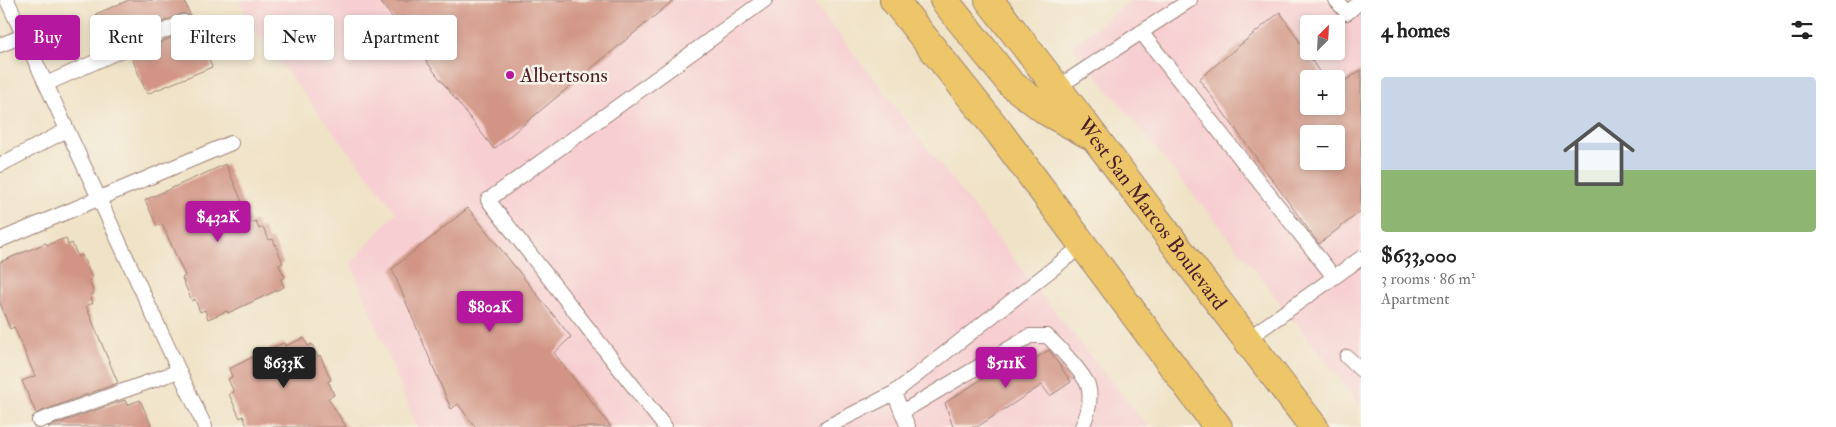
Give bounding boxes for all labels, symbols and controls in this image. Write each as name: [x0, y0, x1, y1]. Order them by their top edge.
chip: Buy: [15, 15, 80, 60]
chip: Rent: [90, 15, 161, 60]
chip: Filters: [171, 15, 254, 60]
chip: New: [264, 15, 334, 60]
chip: Apartment: [344, 15, 457, 60]
north arrow: [1300, 15, 1345, 60]
map controls: [1300, 15, 1345, 170]
icon: filters: [1788, 16, 1816, 44]
text: 4 homes: [1381, 17, 1450, 44]
place label: Albertsons: [519, 62, 608, 89]
marker: Albertsons: [504, 69, 516, 81]
button: +: [1300, 70, 1345, 115]
icon: home: [1554, 109, 1644, 199]
street label: West San Marcos Boulevard: [1071, 111, 1234, 316]
button: −: [1300, 125, 1345, 170]
pin: $432K: [183, 200, 253, 243]
text: $432K: [196, 207, 240, 227]
text: $633,000: [1381, 242, 1457, 269]
text: 3 rooms · 86 m²: [1381, 269, 1475, 289]
text: Apartment: [1381, 289, 1449, 309]
pin: $802K: [455, 290, 525, 333]
text: $802K: [468, 297, 512, 317]
pin: $633K: [249, 346, 319, 389]
pin: $511K: [971, 346, 1041, 389]
text: $633K: [264, 353, 304, 373]
text: $511K: [987, 353, 1025, 373]

